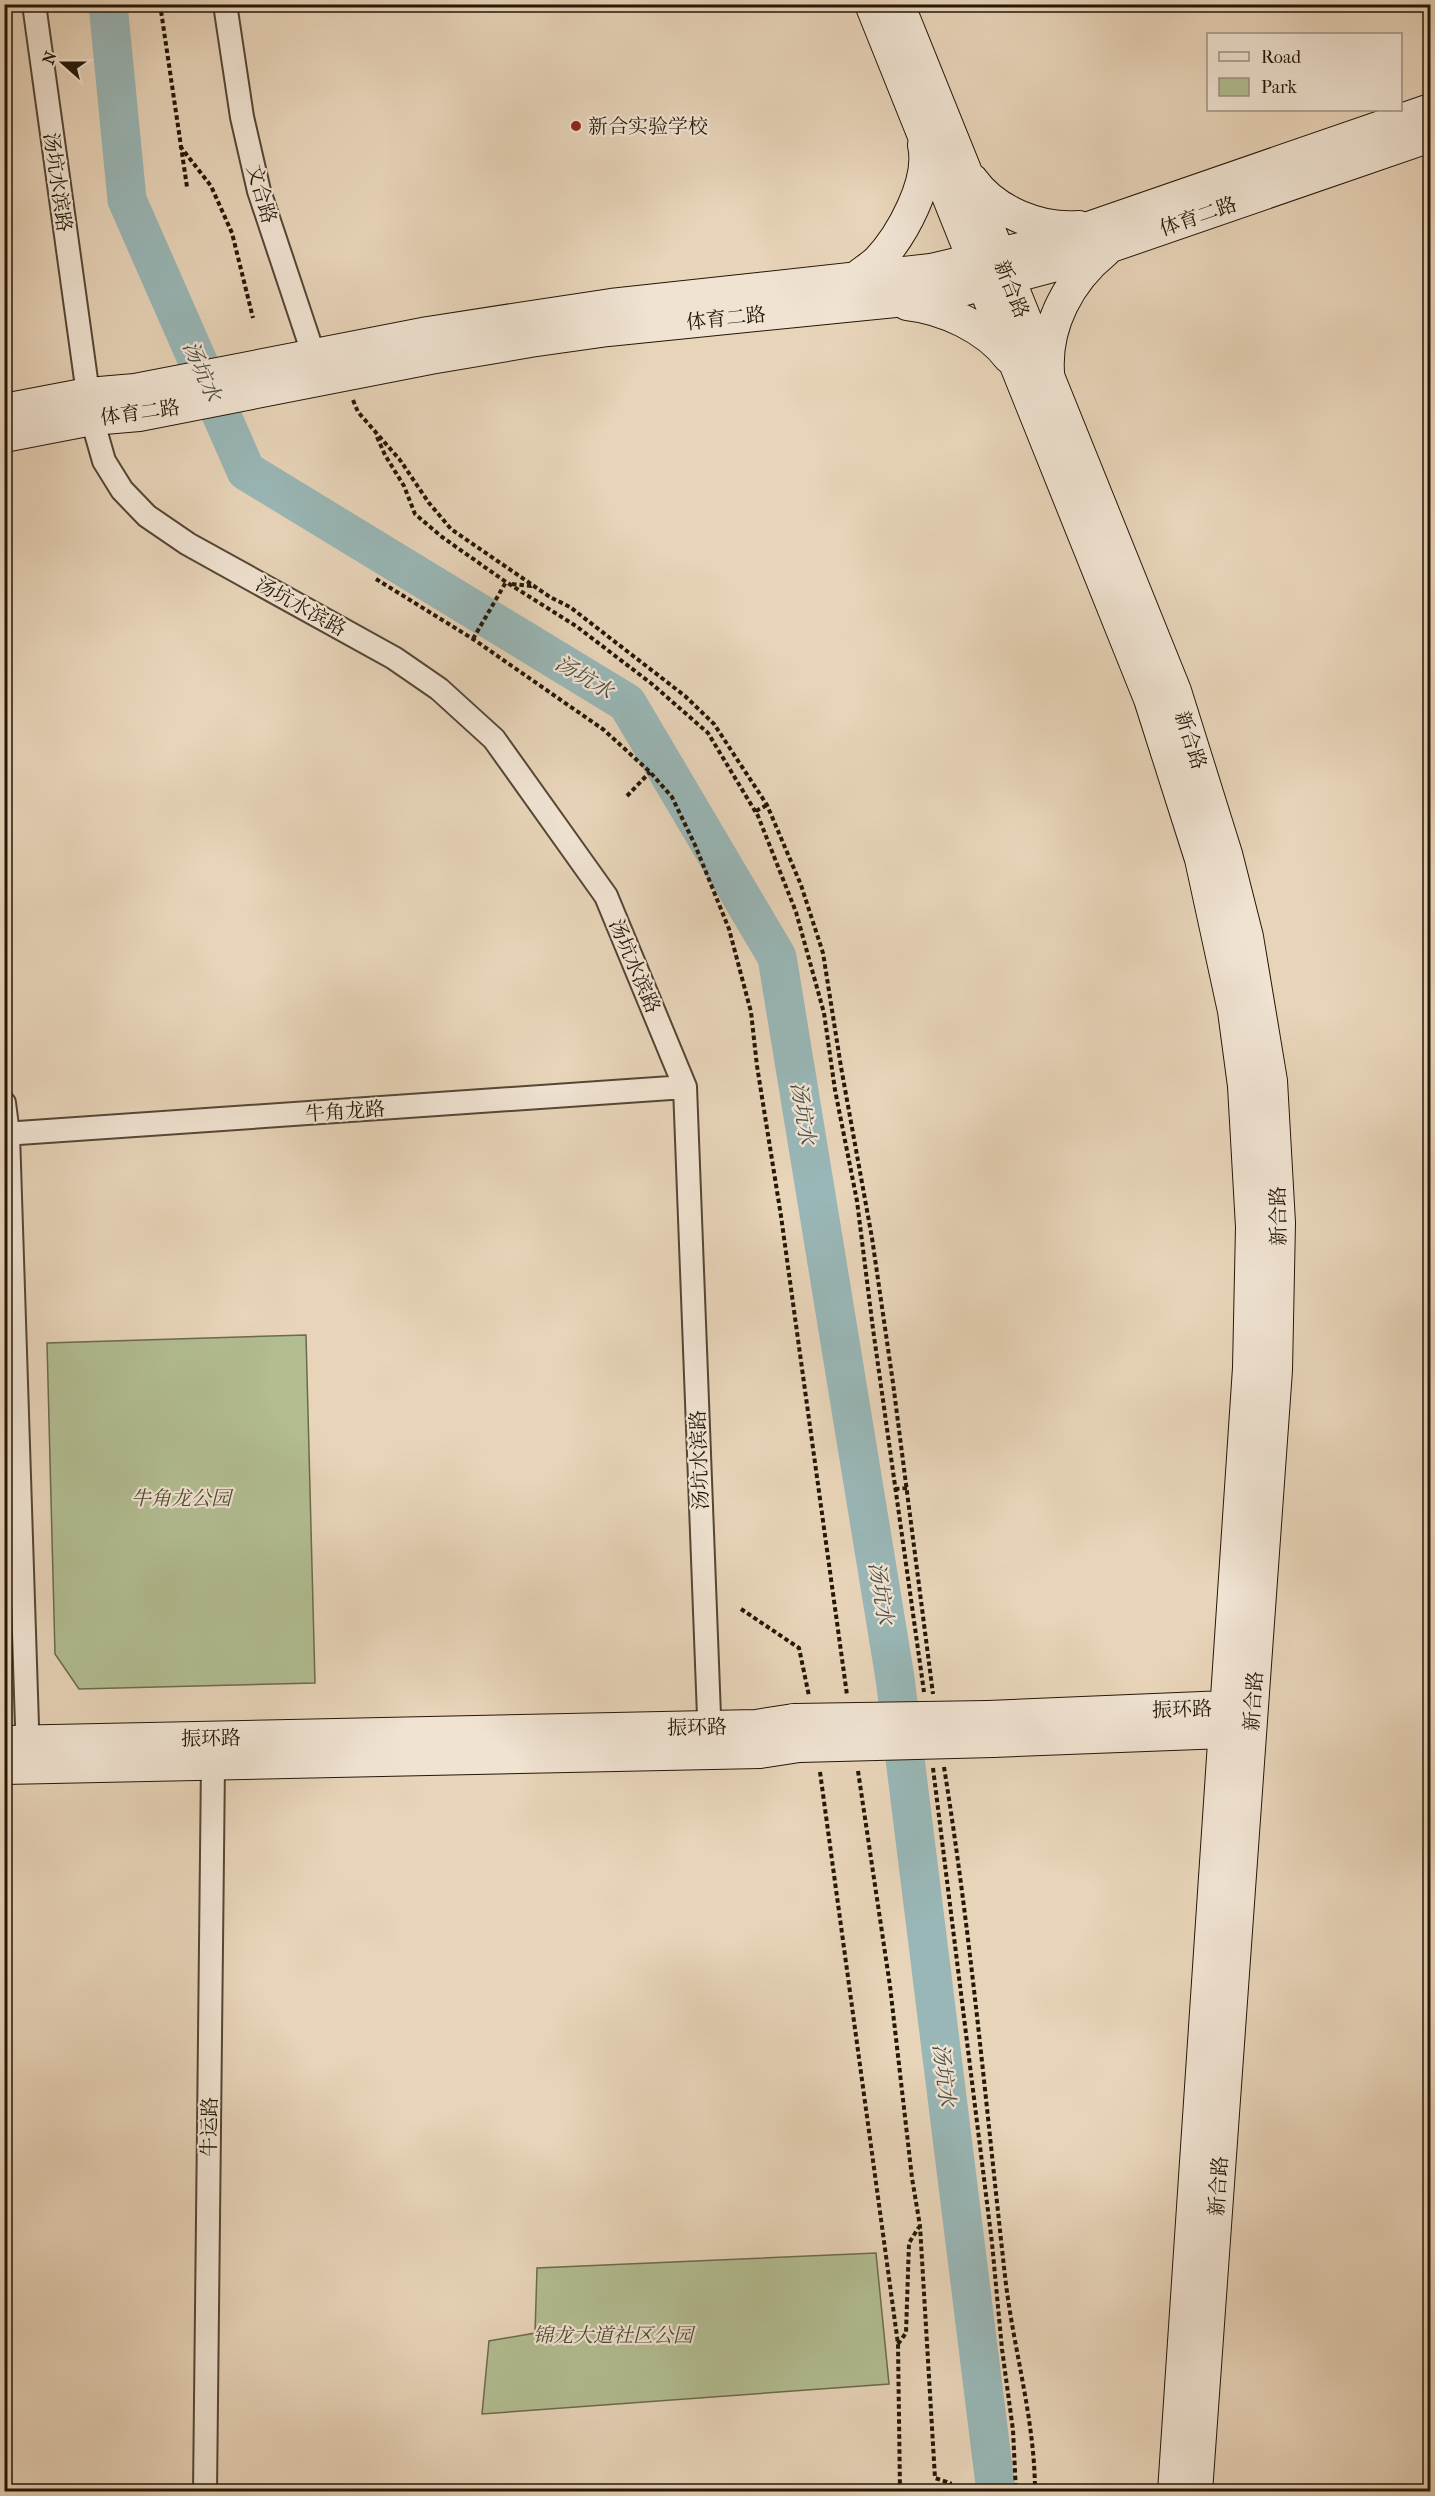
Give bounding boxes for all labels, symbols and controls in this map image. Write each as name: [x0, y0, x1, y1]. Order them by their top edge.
north arrow: [33, 33, 93, 93]
legend: [1207, 33, 1402, 111]
text: Road: [1261, 47, 1301, 68]
text: N: [38, 48, 61, 67]
text: Park: [1261, 77, 1298, 98]
place label: 新合实验学校: [588, 115, 708, 138]
marker: 新合实验学校: [569, 119, 583, 133]
street label: 汤坑水滨路: [39, 131, 76, 233]
street label: 文合路: [242, 162, 281, 226]
street label: 体育二路: [1157, 193, 1240, 240]
street label: 新合路: [990, 257, 1033, 321]
street label: 体育二路: [685, 303, 767, 334]
water label: 汤坑水: [178, 337, 227, 406]
street label: 体育二路: [99, 396, 181, 429]
street label: 汤坑水滨路: [251, 572, 350, 641]
water label: 汤坑水: [551, 650, 619, 705]
street label: 新合路: [1170, 708, 1211, 772]
street label: 汤坑水滨路: [604, 916, 665, 1017]
water label: 汤坑水: [786, 1080, 820, 1148]
street label: 牛角龙路: [304, 1097, 386, 1126]
street label: 新合路: [1266, 1186, 1291, 1246]
street label: 汤坑水滨路: [686, 1410, 713, 1510]
park label: 牛角龙公园: [131, 1487, 234, 1510]
water label: 汤坑水: [864, 1560, 898, 1628]
street label: 新合路: [1240, 1670, 1267, 1732]
street label: 振环路: [1152, 1697, 1212, 1722]
street label: 振环路: [667, 1715, 727, 1740]
street label: 振环路: [181, 1726, 241, 1751]
water label: 汤坑水: [928, 2042, 960, 2110]
street label: 牛运路: [197, 2097, 222, 2157]
street label: 新合路: [1205, 2155, 1232, 2217]
park label: 锦龙大道社区公园: [533, 2324, 696, 2347]

